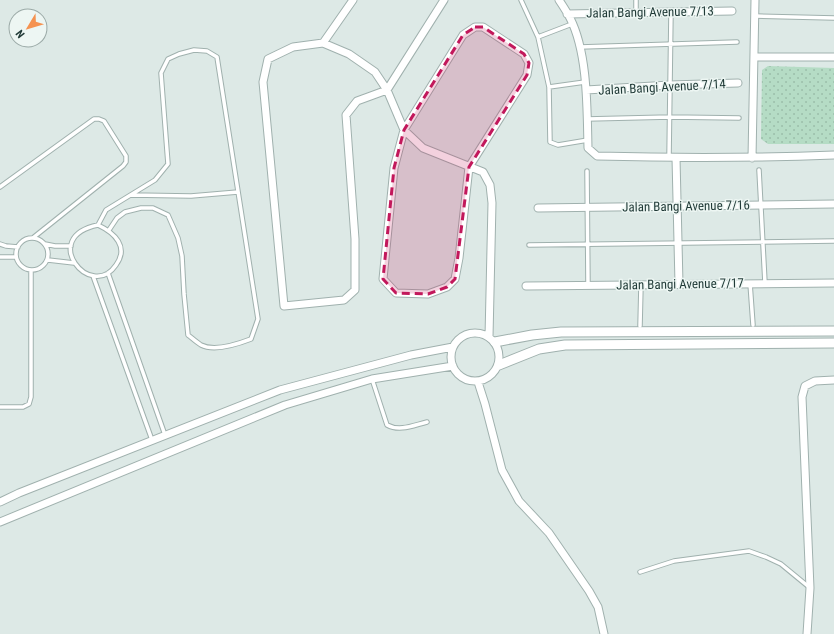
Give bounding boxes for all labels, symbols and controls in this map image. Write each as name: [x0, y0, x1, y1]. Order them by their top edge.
street label: Jalan Bangi Avenue 7/13: [586, 3, 714, 21]
north arrow: [8, 8, 48, 48]
text: N: [13, 27, 28, 41]
street label: Jalan Bangi Avenue 7/14: [598, 76, 727, 98]
street label: Jalan Bangi Avenue 7/16: [622, 197, 750, 215]
street label: Jalan Bangi Avenue 7/17: [616, 275, 744, 293]

